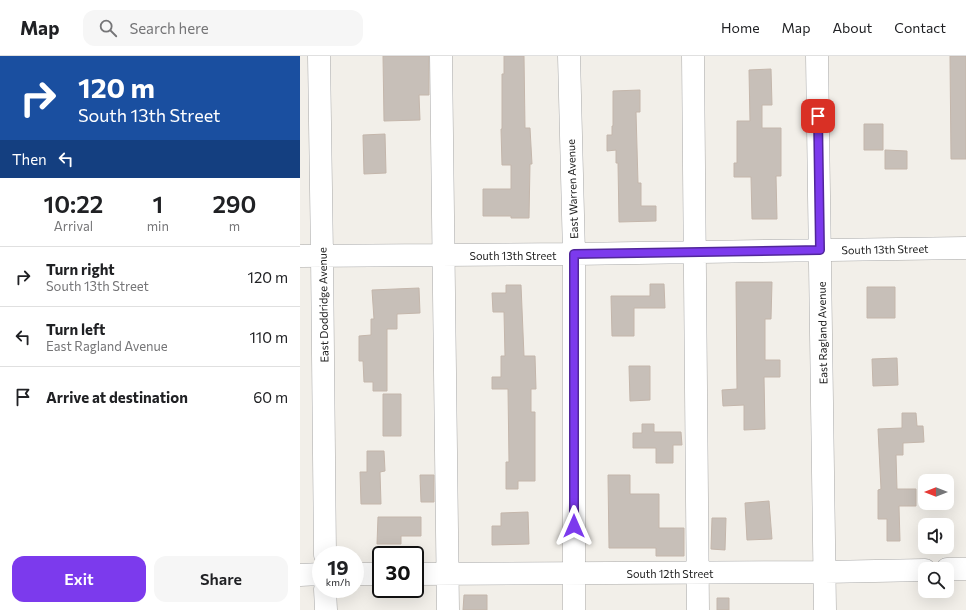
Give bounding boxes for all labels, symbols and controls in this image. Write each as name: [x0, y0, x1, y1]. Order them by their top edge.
search box: [83, 10, 363, 46]
text: Map: [20, 16, 59, 39]
icon: search: [97, 17, 119, 39]
text: Search here: [129, 19, 209, 37]
text: Home: [721, 19, 760, 36]
text: Map: [782, 19, 810, 36]
text: About: [832, 19, 872, 36]
text: Contact: [894, 19, 946, 36]
text: 120 m: [78, 70, 155, 104]
icon: right: [12, 72, 64, 124]
pin: [801, 99, 835, 133]
text: South 13th Street: [78, 104, 221, 126]
icon: arrive: [807, 105, 829, 127]
street label: East Warren Avenue: [564, 139, 580, 239]
icon: left: [55, 148, 77, 170]
text: Then: [12, 150, 47, 168]
text: 10:22: [44, 189, 103, 218]
text: 1: [153, 189, 163, 218]
text: 290: [212, 189, 256, 218]
text: Arrival: [54, 218, 93, 234]
text: min: [147, 218, 169, 234]
text: m: [229, 218, 240, 234]
street label: South 13th Street: [841, 242, 929, 256]
street label: East Doddridge Avenue: [315, 247, 331, 363]
street label: South 13th Street: [469, 249, 557, 262]
text: Turn right: [46, 260, 115, 278]
icon: right: [12, 266, 34, 288]
text: 120 m: [248, 268, 288, 286]
text: South 13th Street: [46, 278, 149, 294]
street label: East Ragland Avenue: [815, 281, 829, 385]
text: Turn left: [46, 320, 105, 338]
icon: left: [12, 326, 34, 348]
text: 110 m: [249, 328, 288, 346]
text: East Ragland Avenue: [46, 338, 168, 354]
icon: arrive: [12, 386, 34, 408]
text: Arrive at destination: [46, 388, 188, 406]
text: 60 m: [253, 388, 288, 406]
north arrow: [918, 474, 954, 510]
map controls: [918, 474, 954, 598]
position arrow: [553, 505, 595, 547]
button: sound: [918, 518, 954, 554]
speed limit sign: 30: [372, 546, 424, 598]
text: 19: [327, 555, 349, 579]
button: Exit: [12, 556, 146, 602]
button: Share: [154, 556, 288, 602]
button: search: [918, 562, 954, 598]
street label: South 12th Street: [627, 567, 714, 580]
text: km/h: [326, 576, 350, 588]

